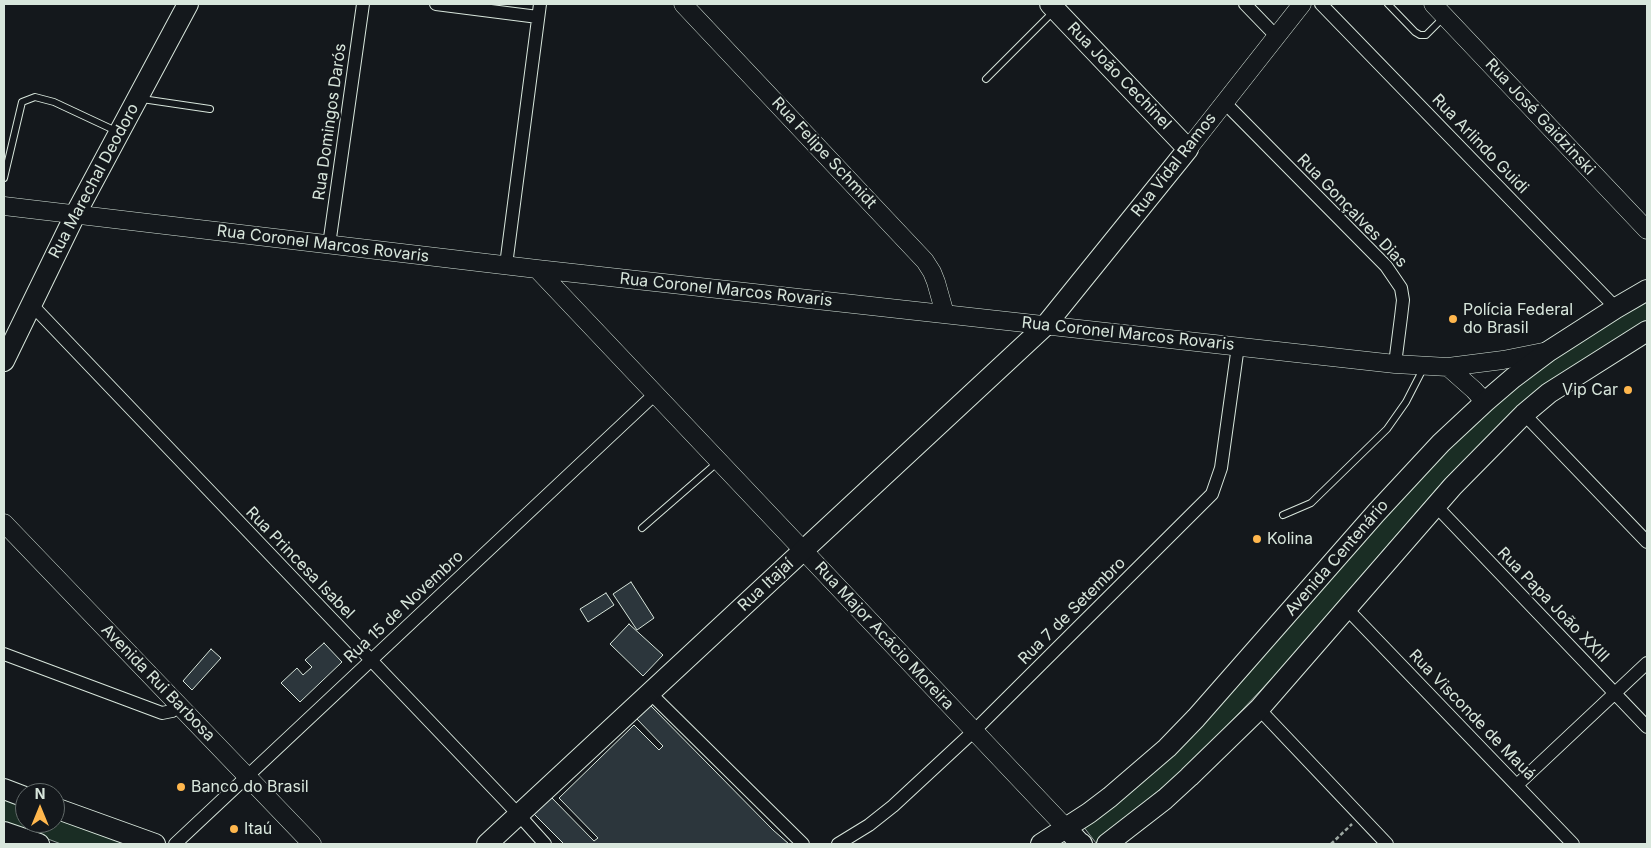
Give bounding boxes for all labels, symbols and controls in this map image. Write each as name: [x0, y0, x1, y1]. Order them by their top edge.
street label: Rua João Cechinel: [1063, 18, 1175, 134]
street label: Rua Domingos Darós: [309, 42, 351, 202]
street label: Rua José Gaidzinski: [1481, 55, 1599, 179]
street label: Rua Arlindo Guidi: [1428, 90, 1532, 198]
street label: Rua Felipe Schmidt: [768, 94, 880, 212]
street label: Rua Marechal Deodoro: [45, 100, 143, 262]
street label: Rua Vidal Ramos: [1127, 109, 1221, 221]
street label: Rua Gonçalves Dias: [1293, 150, 1411, 272]
street label: Rua Coronel Marcos Rovaris: [216, 221, 430, 267]
street label: Rua Coronel Marcos Rovaris: [619, 269, 833, 311]
place label: Polícia Federal do Brasil: [1463, 300, 1573, 338]
street label: Rua Coronel Marcos Rovaris: [1021, 313, 1235, 355]
marker: Polícia Federal do Brasil: [1447, 313, 1459, 325]
place label: Vip Car: [1562, 380, 1618, 400]
marker: Vip Car: [1622, 384, 1634, 396]
street label: Avenida Centenário: [1281, 496, 1393, 620]
street label: Rua Princesa Isabel: [242, 503, 358, 623]
place label: Kolina: [1267, 529, 1313, 549]
marker: Kolina: [1251, 533, 1263, 545]
street label: Rua Papa João XXIII: [1493, 543, 1613, 667]
street label: Rua 15 de Novembro: [340, 547, 468, 667]
street label: Rua 7 de Setembro: [1014, 553, 1130, 669]
street label: Rua Itajaí: [734, 555, 798, 615]
street label: Rua Major Acácio Moreira: [810, 558, 958, 714]
street label: Avenida Rui Barbosa: [97, 620, 219, 746]
street label: Rua Visconde de Mauá: [1405, 646, 1539, 784]
place label: Banco do Brasil: [191, 777, 309, 797]
marker: Banco do Brasil: [175, 781, 187, 793]
north arrow: [15, 783, 65, 833]
text: N: [35, 785, 45, 802]
place label: Itaú: [244, 819, 272, 839]
marker: Itaú: [228, 823, 240, 835]

